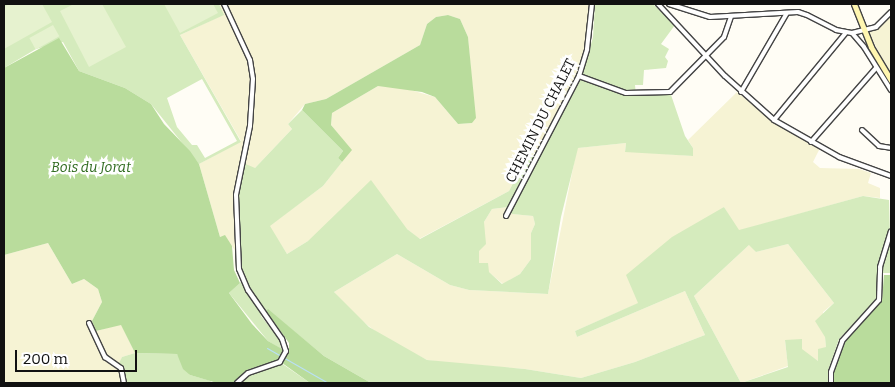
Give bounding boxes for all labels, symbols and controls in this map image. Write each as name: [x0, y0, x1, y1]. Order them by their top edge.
street label: CHEMIN DU CHALET: [502, 56, 580, 186]
park label: Bois du Jorat: [51, 160, 131, 176]
scale bar: [18, 340, 140, 372]
text: 200 m: [23, 350, 68, 368]

